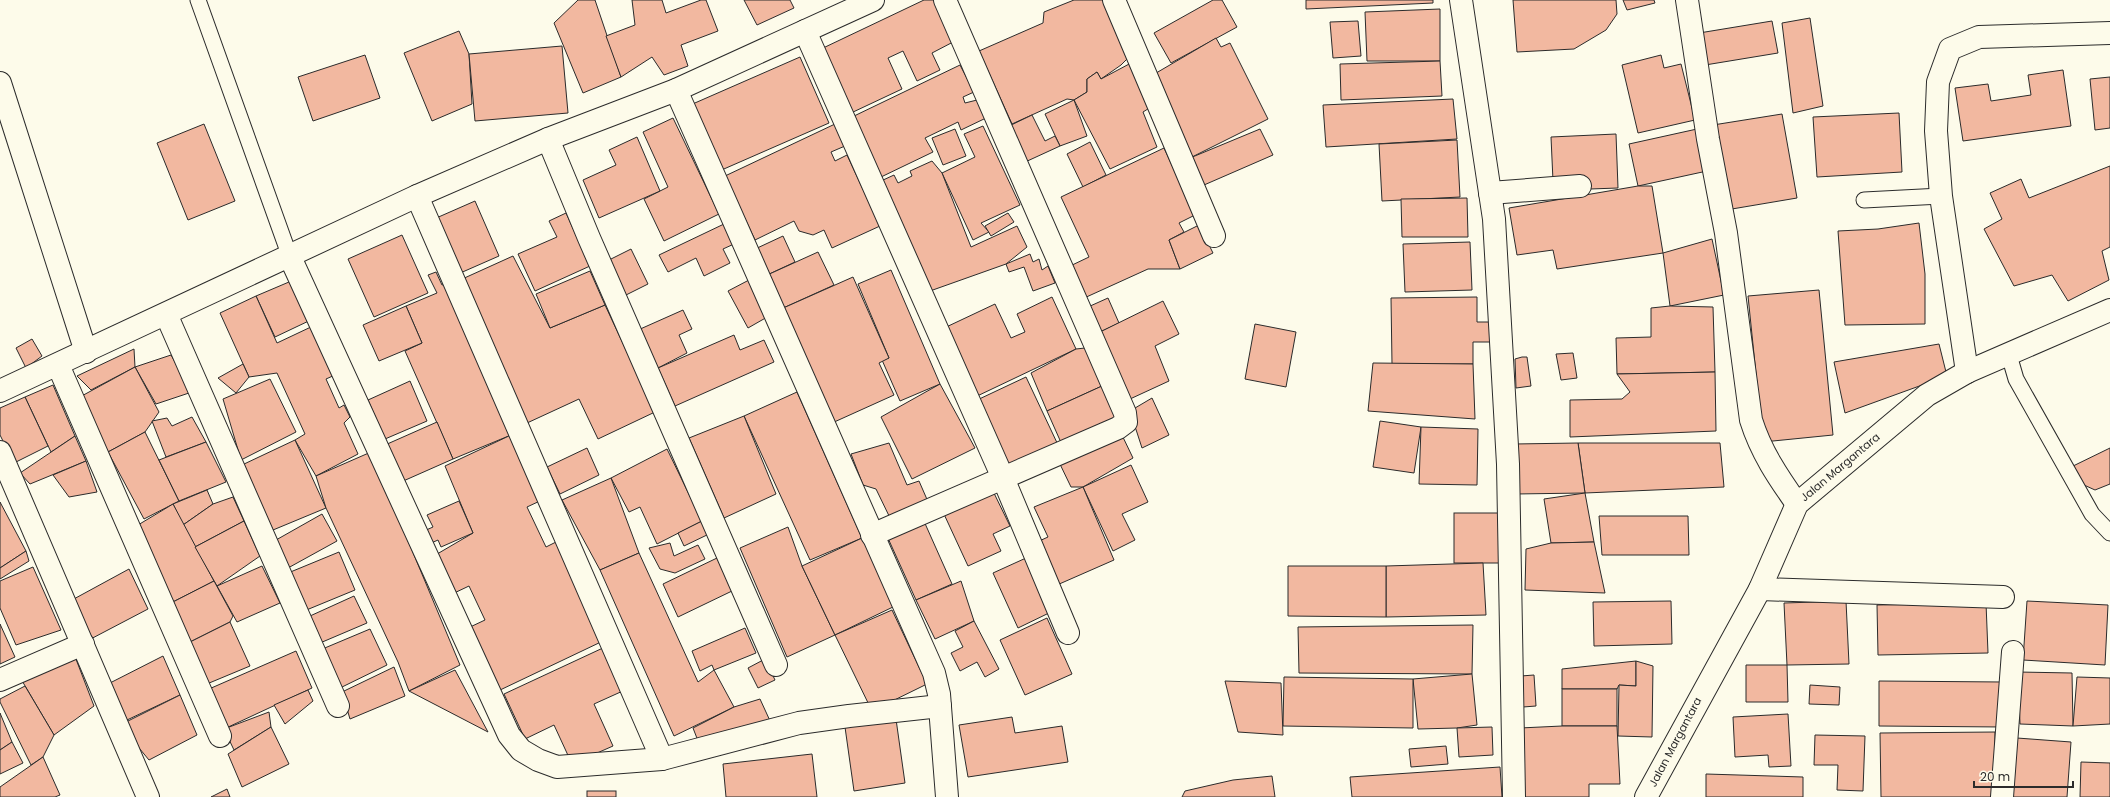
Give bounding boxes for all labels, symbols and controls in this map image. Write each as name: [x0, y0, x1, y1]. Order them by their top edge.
street label: Jalan Margantara: [1797, 429, 1883, 505]
street label: Jalan Margantara: [1645, 694, 1705, 790]
scale bar: [1974, 763, 2073, 789]
text: 20 m: [1980, 768, 2010, 785]

